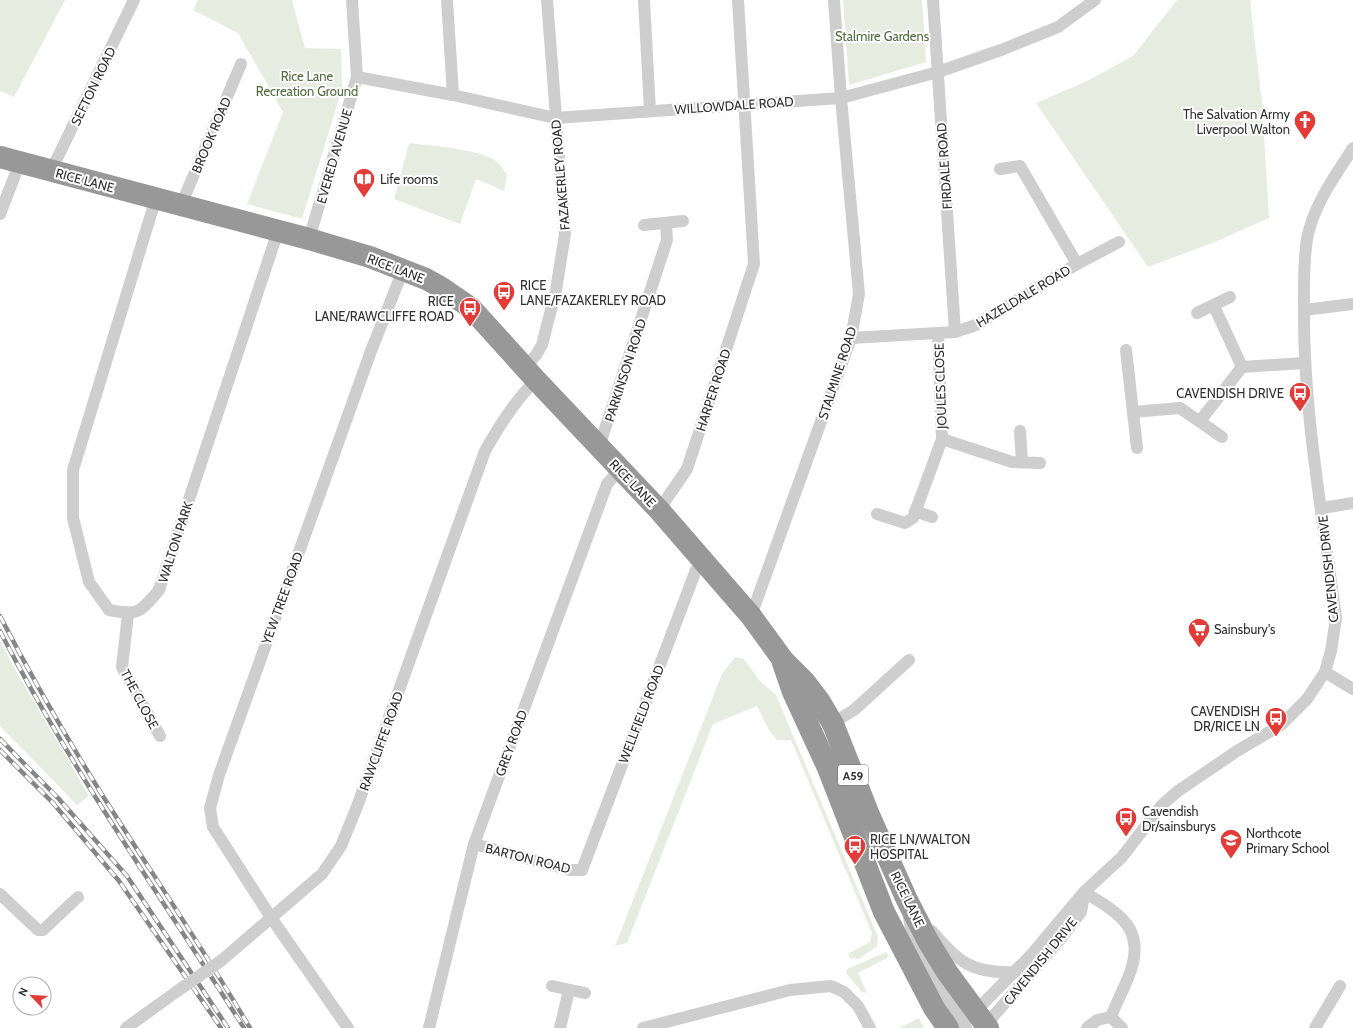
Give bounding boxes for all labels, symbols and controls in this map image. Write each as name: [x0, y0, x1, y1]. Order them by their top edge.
park label: Stalmire Gardens: [835, 28, 930, 44]
street label: SEFTON ROAD: [67, 44, 119, 128]
park label: Rice Lane Recreation Ground: [256, 68, 358, 99]
street label: WILLOWDALE ROAD: [674, 93, 794, 117]
street label: BROOK ROAD: [188, 95, 234, 175]
place label: The Salvation Army Liverpool Walton: [1183, 106, 1290, 137]
street label: EVERED AVENUE: [313, 107, 355, 205]
church icon: The Salvation Army Liverpool Walton: [1292, 108, 1318, 141]
street label: FAZAKERLEY ROAD: [547, 119, 573, 231]
street label: FIRDALE ROAD: [933, 122, 955, 210]
street label: RICE LANE: [54, 164, 116, 196]
library icon: Life rooms: [351, 166, 377, 199]
place label: Life rooms: [380, 171, 439, 187]
street label: RICE LANE: [365, 250, 427, 286]
street label: HAZELDALE ROAD: [973, 262, 1073, 330]
place label: RICE LANE/FAZAKERLEY ROAD: [520, 277, 666, 308]
bus stop icon: RICE LANE/FAZAKERLEY ROAD: [491, 279, 517, 312]
place label: RICE LANE/RAWCLIFFE ROAD: [315, 293, 454, 324]
bus stop icon: RICE LANE/RAWCLIFFE ROAD: [457, 295, 483, 328]
street label: PARKINSON ROAD: [601, 316, 649, 424]
street label: STALMINE ROAD: [814, 325, 860, 421]
street label: JOULES CLOSE: [931, 343, 950, 430]
street label: HARPER ROAD: [692, 347, 734, 433]
bus stop icon: CAVENDISH DRIVE: [1287, 380, 1313, 413]
place label: CAVENDISH DRIVE: [1176, 385, 1284, 401]
street label: RICE LANE: [606, 456, 660, 510]
street label: WALTON PARK: [154, 499, 196, 585]
street label: CAVENDISH DRIVE: [1314, 515, 1342, 623]
street label: YEW TREE ROAD: [258, 550, 306, 647]
supermarket icon: Sainsbury's: [1186, 616, 1212, 649]
place label: Sainsbury's: [1214, 621, 1276, 637]
street label: WELLFIELD ROAD: [615, 663, 667, 765]
street label: THE CLOSE: [118, 666, 162, 732]
street label: RAWCLIFFE ROAD: [356, 689, 406, 793]
place label: CAVENDISH DR/RICE LN: [1191, 703, 1260, 734]
bus stop icon: CAVENDISH DR/RICE LN: [1263, 705, 1289, 738]
street label: GREY ROAD: [492, 708, 530, 778]
road number: A59: [838, 765, 868, 785]
place label: Cavendish Dr/sainsburys: [1142, 803, 1216, 834]
bus stop icon: Cavendish Dr/sainsburys: [1113, 805, 1139, 838]
place label: Northcote Primary School: [1246, 825, 1329, 856]
school or university icon: Northcote Primary School: [1218, 827, 1244, 860]
place label: RICE LN/WALTON HOSPITAL: [870, 831, 970, 862]
bus stop icon: RICE LN/WALTON HOSPITAL: [842, 833, 868, 866]
street label: BARTON ROAD: [484, 840, 572, 876]
street label: RICE LANE: [888, 868, 928, 930]
street label: CAVENDISH DRIVE: [1000, 914, 1080, 1008]
north arrow: [12, 976, 52, 1016]
text: N: [15, 985, 31, 998]

